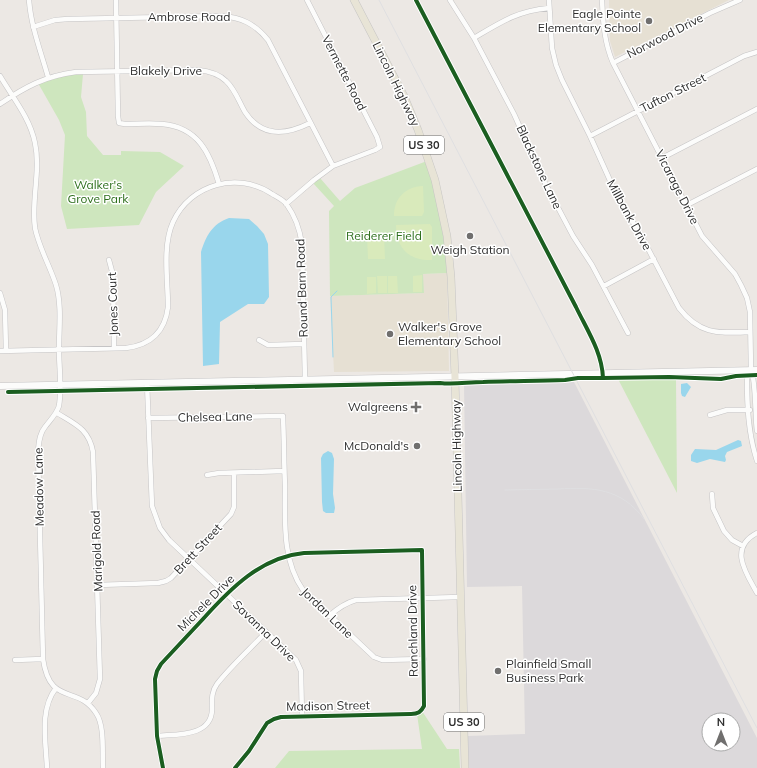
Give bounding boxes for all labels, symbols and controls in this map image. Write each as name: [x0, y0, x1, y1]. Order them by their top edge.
place label: Eagle Pointe Elementary School: [538, 6, 641, 35]
street label: Ambrose Road: [148, 9, 230, 24]
street label: Norwood Drive: [624, 10, 706, 61]
marker: Eagle Pointe Elementary School: [644, 16, 654, 26]
street label: Vermette Road: [319, 32, 370, 113]
street label: Lincoln Highway: [369, 39, 424, 129]
street label: Blakely Drive: [130, 63, 202, 78]
street label: Tufton Street: [638, 70, 708, 115]
street label: Blackstone Lane: [513, 122, 566, 211]
road number: US 30: [404, 136, 444, 154]
street label: Vicarage Drive: [652, 147, 703, 227]
park label: Walker's Grove Park: [67, 177, 129, 206]
street label: Millbank Drive: [604, 177, 655, 253]
park label: Reiderer Field: [346, 228, 422, 243]
marker: Weigh Station: [465, 231, 475, 241]
street label: Round Barn Road: [292, 238, 311, 338]
place label: Weigh Station: [430, 242, 510, 257]
street label: Jones Court: [104, 272, 121, 336]
place label: Walker's Grove Elementary School: [398, 319, 501, 348]
marker: Walker's Grove Elementary School: [385, 329, 395, 339]
place label: Walgreens: [348, 399, 408, 414]
street label: Lincoln Highway: [448, 399, 465, 492]
marker: Walgreens: [411, 402, 421, 412]
street label: Chelsea Lane: [177, 408, 252, 425]
place label: McDonald's: [344, 438, 409, 453]
marker: McDonald's: [412, 441, 422, 451]
street label: Meadow Lane: [30, 447, 47, 527]
street label: Marigold Road: [88, 510, 105, 592]
street label: Brett Street: [170, 520, 225, 577]
street label: Michele Drive: [174, 571, 237, 634]
street label: Jordan Lane: [298, 584, 357, 641]
street label: Ranchland Drive: [404, 585, 421, 677]
street label: Savanna Drive: [230, 597, 299, 664]
place label: Plainfield Small Business Park: [506, 656, 591, 685]
marker: Plainfield Small Business Park: [493, 666, 503, 676]
street label: Madison Street: [286, 697, 370, 714]
north arrow: [701, 712, 741, 752]
road number: US 30: [444, 713, 484, 731]
text: N: [717, 715, 725, 729]

